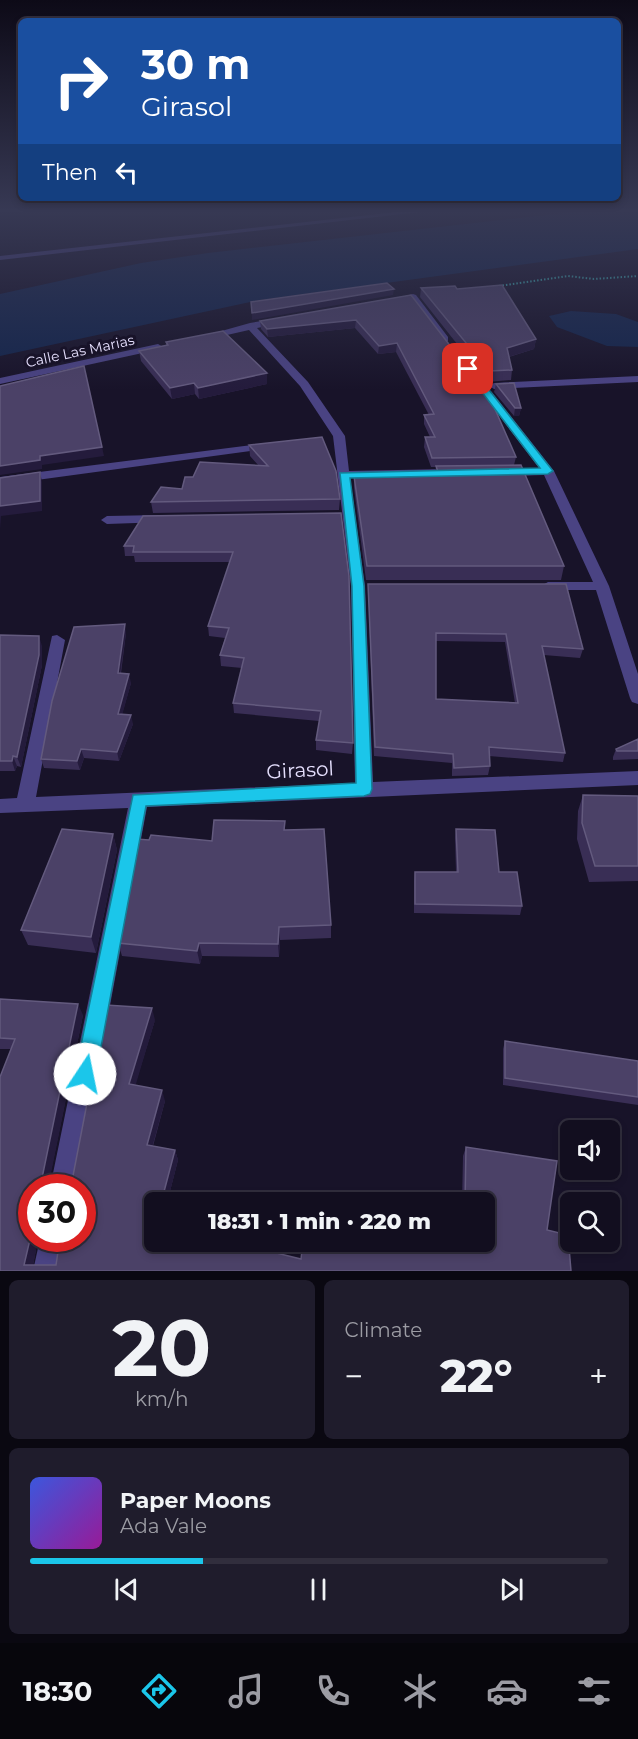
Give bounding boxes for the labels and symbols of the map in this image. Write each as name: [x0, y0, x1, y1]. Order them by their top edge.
street label: Calle Las Marias: [24, 331, 136, 371]
pin: [442, 343, 493, 394]
street label: Girasol: [266, 756, 334, 784]
position arrow: [53, 1042, 117, 1106]
speed limit sign: 30: [18, 1174, 96, 1252]

